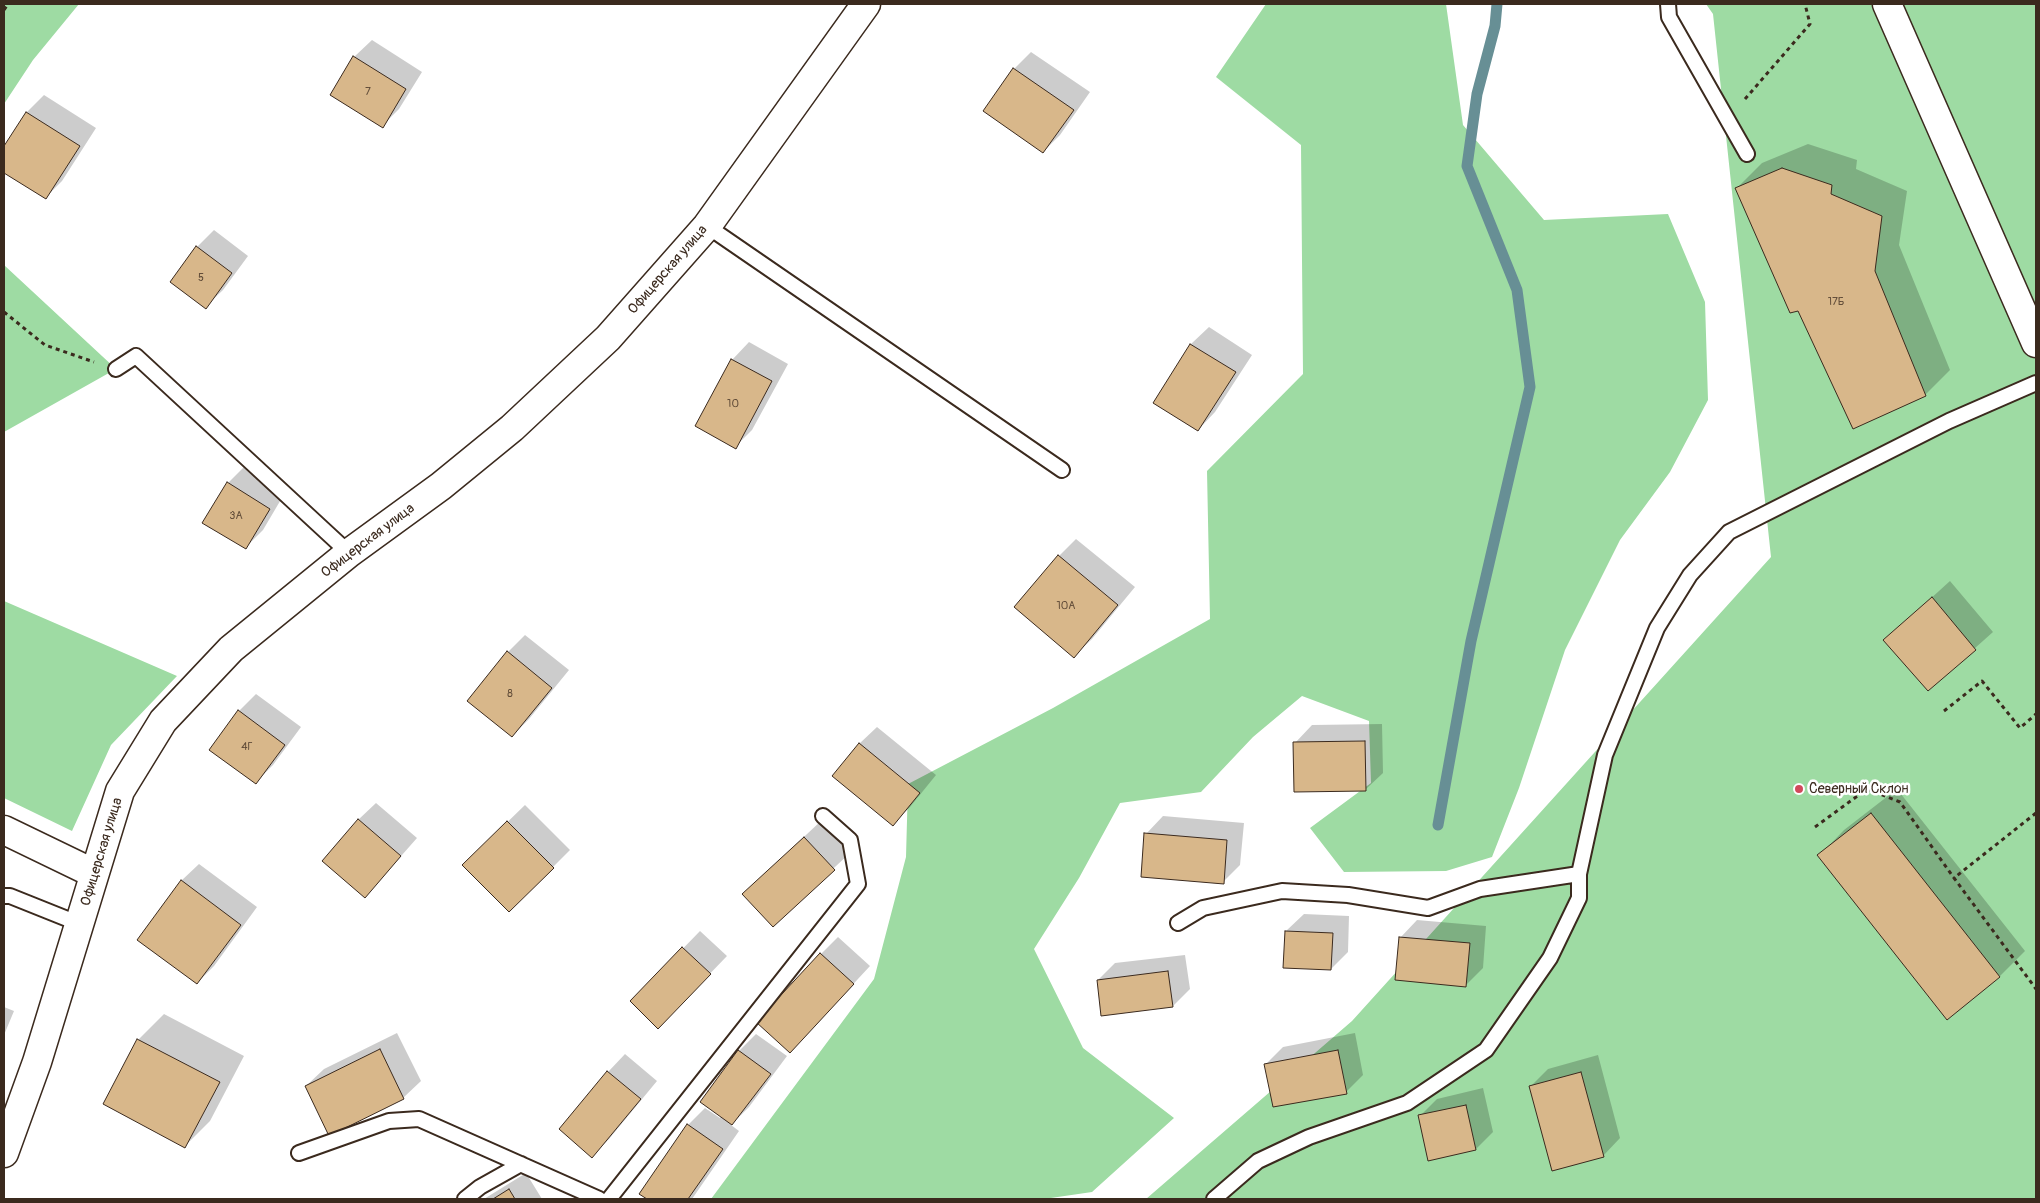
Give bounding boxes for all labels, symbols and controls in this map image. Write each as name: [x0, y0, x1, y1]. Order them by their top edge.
house number: 7: [365, 85, 371, 99]
street label: Офицерская улица: [625, 222, 711, 318]
house number: 5: [198, 271, 204, 285]
house number: 17Б: [1828, 295, 1844, 309]
house number: 10: [727, 397, 739, 411]
street label: Офицерская улица: [318, 500, 418, 582]
house number: 3А: [229, 509, 243, 523]
house number: 10А: [1057, 599, 1075, 613]
house number: 8: [507, 687, 513, 701]
house number: 4Г: [241, 740, 253, 754]
place label: Северный Склон: [1809, 781, 1908, 797]
marker: Северный Склон: [1793, 783, 1805, 795]
street label: Офицерская улица: [78, 796, 126, 908]

